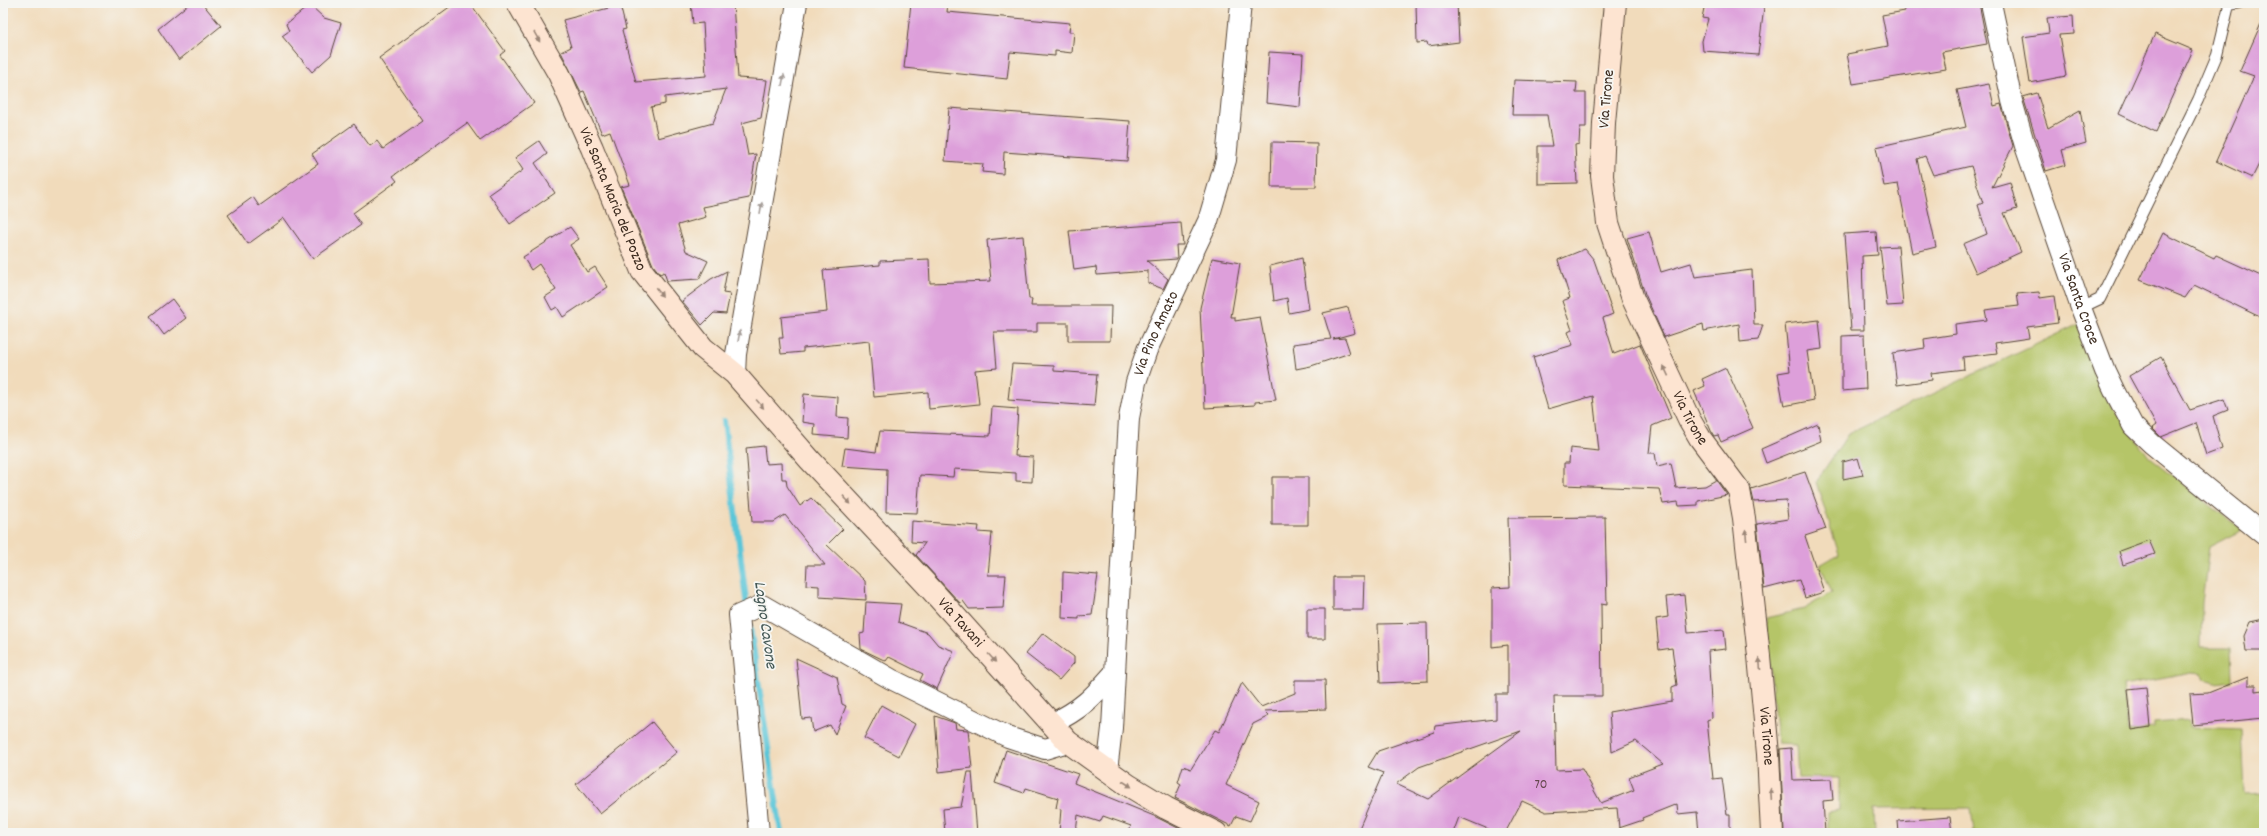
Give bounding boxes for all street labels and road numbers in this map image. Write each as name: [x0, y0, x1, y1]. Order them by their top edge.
street label: Via Tirone: [1593, 69, 1621, 129]
street label: Via Santa Maria del Pozzo: [573, 123, 652, 274]
street label: Via Santa Croce: [2051, 250, 2105, 348]
street label: Via Pino Amato: [1127, 287, 1185, 379]
street label: Via Tirone: [1666, 387, 1713, 451]
street label: Via Tavani: [932, 592, 989, 653]
street label: Via Tirone: [1752, 706, 1780, 766]

